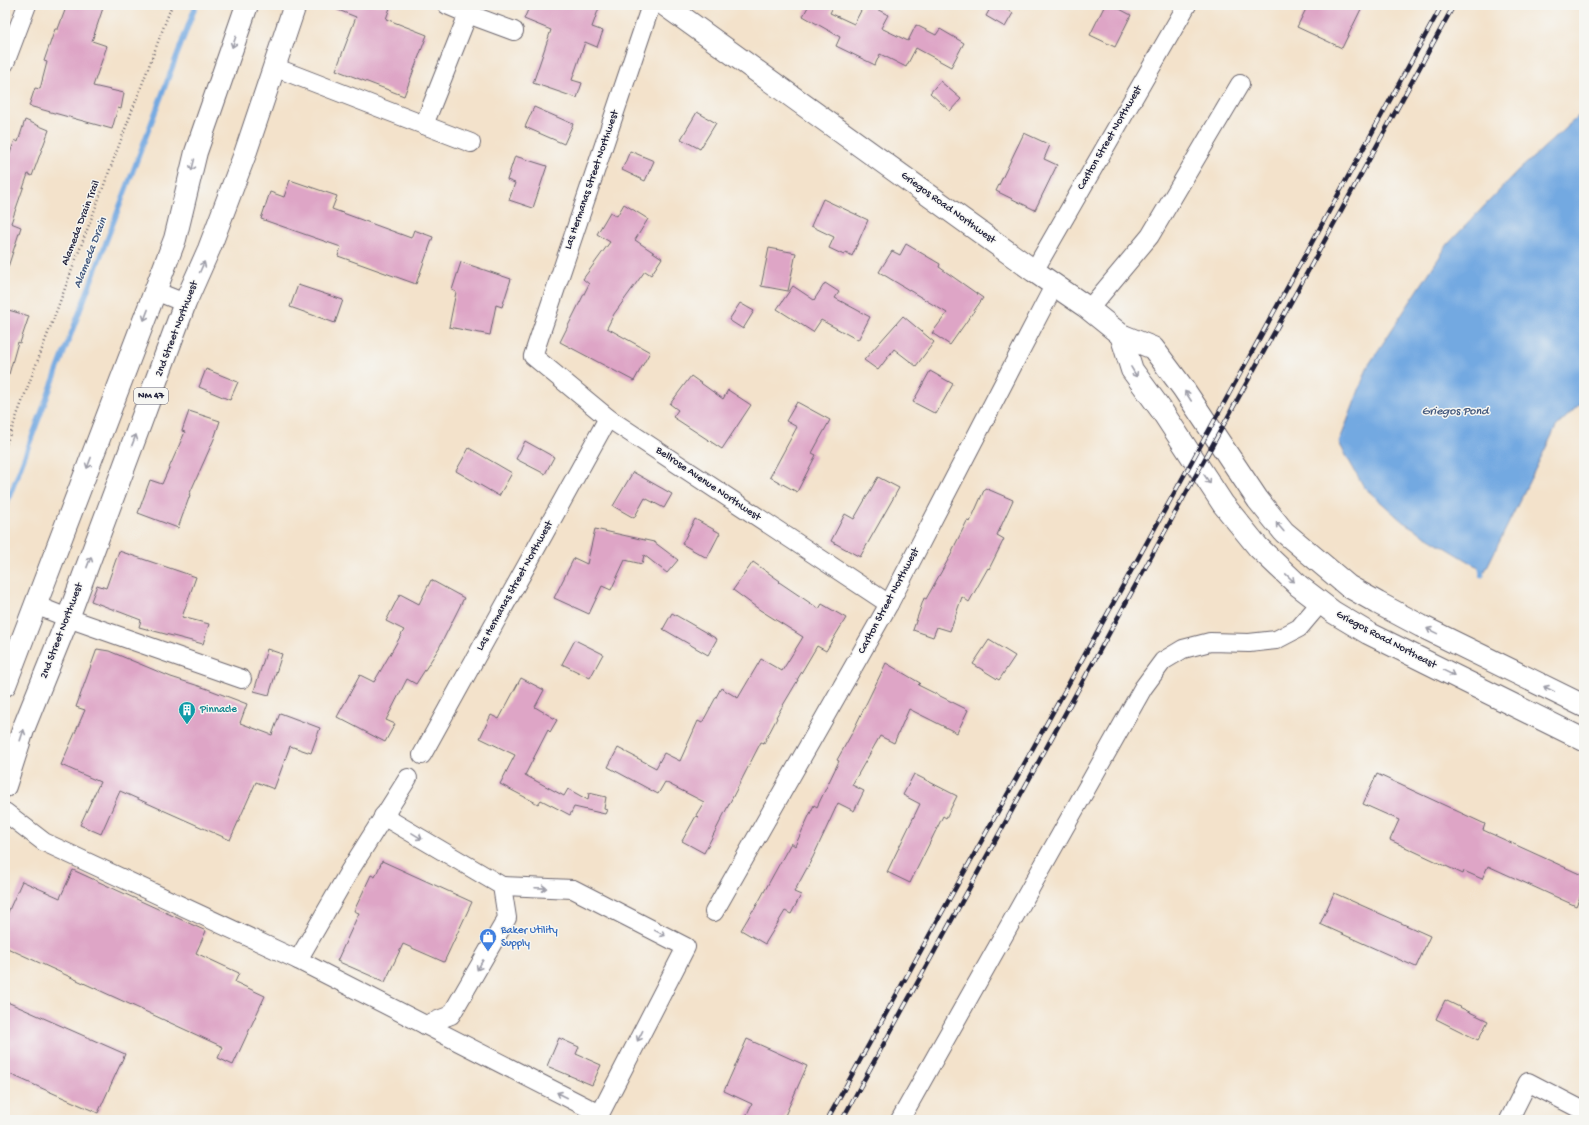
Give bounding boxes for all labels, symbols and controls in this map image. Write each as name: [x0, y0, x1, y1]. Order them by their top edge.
one-way arrow: [230, 35, 238, 47]
street label: Carlton Street Northwest: [1075, 82, 1146, 192]
street label: Las Hermanas Street Northwest: [562, 107, 622, 251]
one-way arrow: [189, 158, 196, 171]
street label: Griegos Road Northwest: [898, 170, 999, 247]
street label: Alameda Drain Trail: [59, 179, 103, 267]
water label: Alameda Drain: [71, 216, 111, 290]
one-way arrow: [198, 261, 206, 273]
street label: 2nd Street Northwest: [153, 278, 201, 379]
one-way arrow: [141, 309, 149, 321]
one-way arrow: [1131, 366, 1139, 378]
road number: NM 47: [134, 388, 168, 404]
one-way arrow: [1184, 390, 1192, 402]
water label: Griegos Pond: [1422, 405, 1490, 419]
one-way arrow: [131, 435, 139, 447]
street label: Bellrose Avenue Northwest: [653, 444, 764, 524]
one-way arrow: [85, 457, 93, 469]
one-way arrow: [1203, 474, 1211, 485]
street label: Las Hermanas Street Northwest: [474, 518, 556, 653]
one-way arrow: [1275, 521, 1284, 532]
street label: Carlton Street Northwest: [856, 545, 923, 656]
one-way arrow: [85, 556, 93, 568]
one-way arrow: [1285, 573, 1295, 582]
street label: 2nd Street Northwest: [38, 580, 86, 681]
street label: Griegos Road Northeast: [1334, 608, 1439, 672]
one-way arrow: [1427, 627, 1439, 634]
one-way arrow: [1443, 670, 1455, 678]
one-way arrow: [1543, 684, 1555, 692]
building icon: Pinnacle: [177, 700, 197, 725]
place label: Pinnacle: [199, 704, 237, 716]
one-way arrow: [19, 729, 26, 742]
one-way arrow: [411, 832, 423, 840]
one-way arrow: [534, 884, 547, 891]
place label: Baker Utility Supply: [500, 925, 558, 950]
shop icon: Baker Utility Supply: [478, 927, 498, 952]
one-way arrow: [654, 930, 666, 938]
one-way arrow: [475, 959, 483, 971]
one-way arrow: [635, 1030, 643, 1042]
one-way arrow: [556, 1091, 568, 1098]

